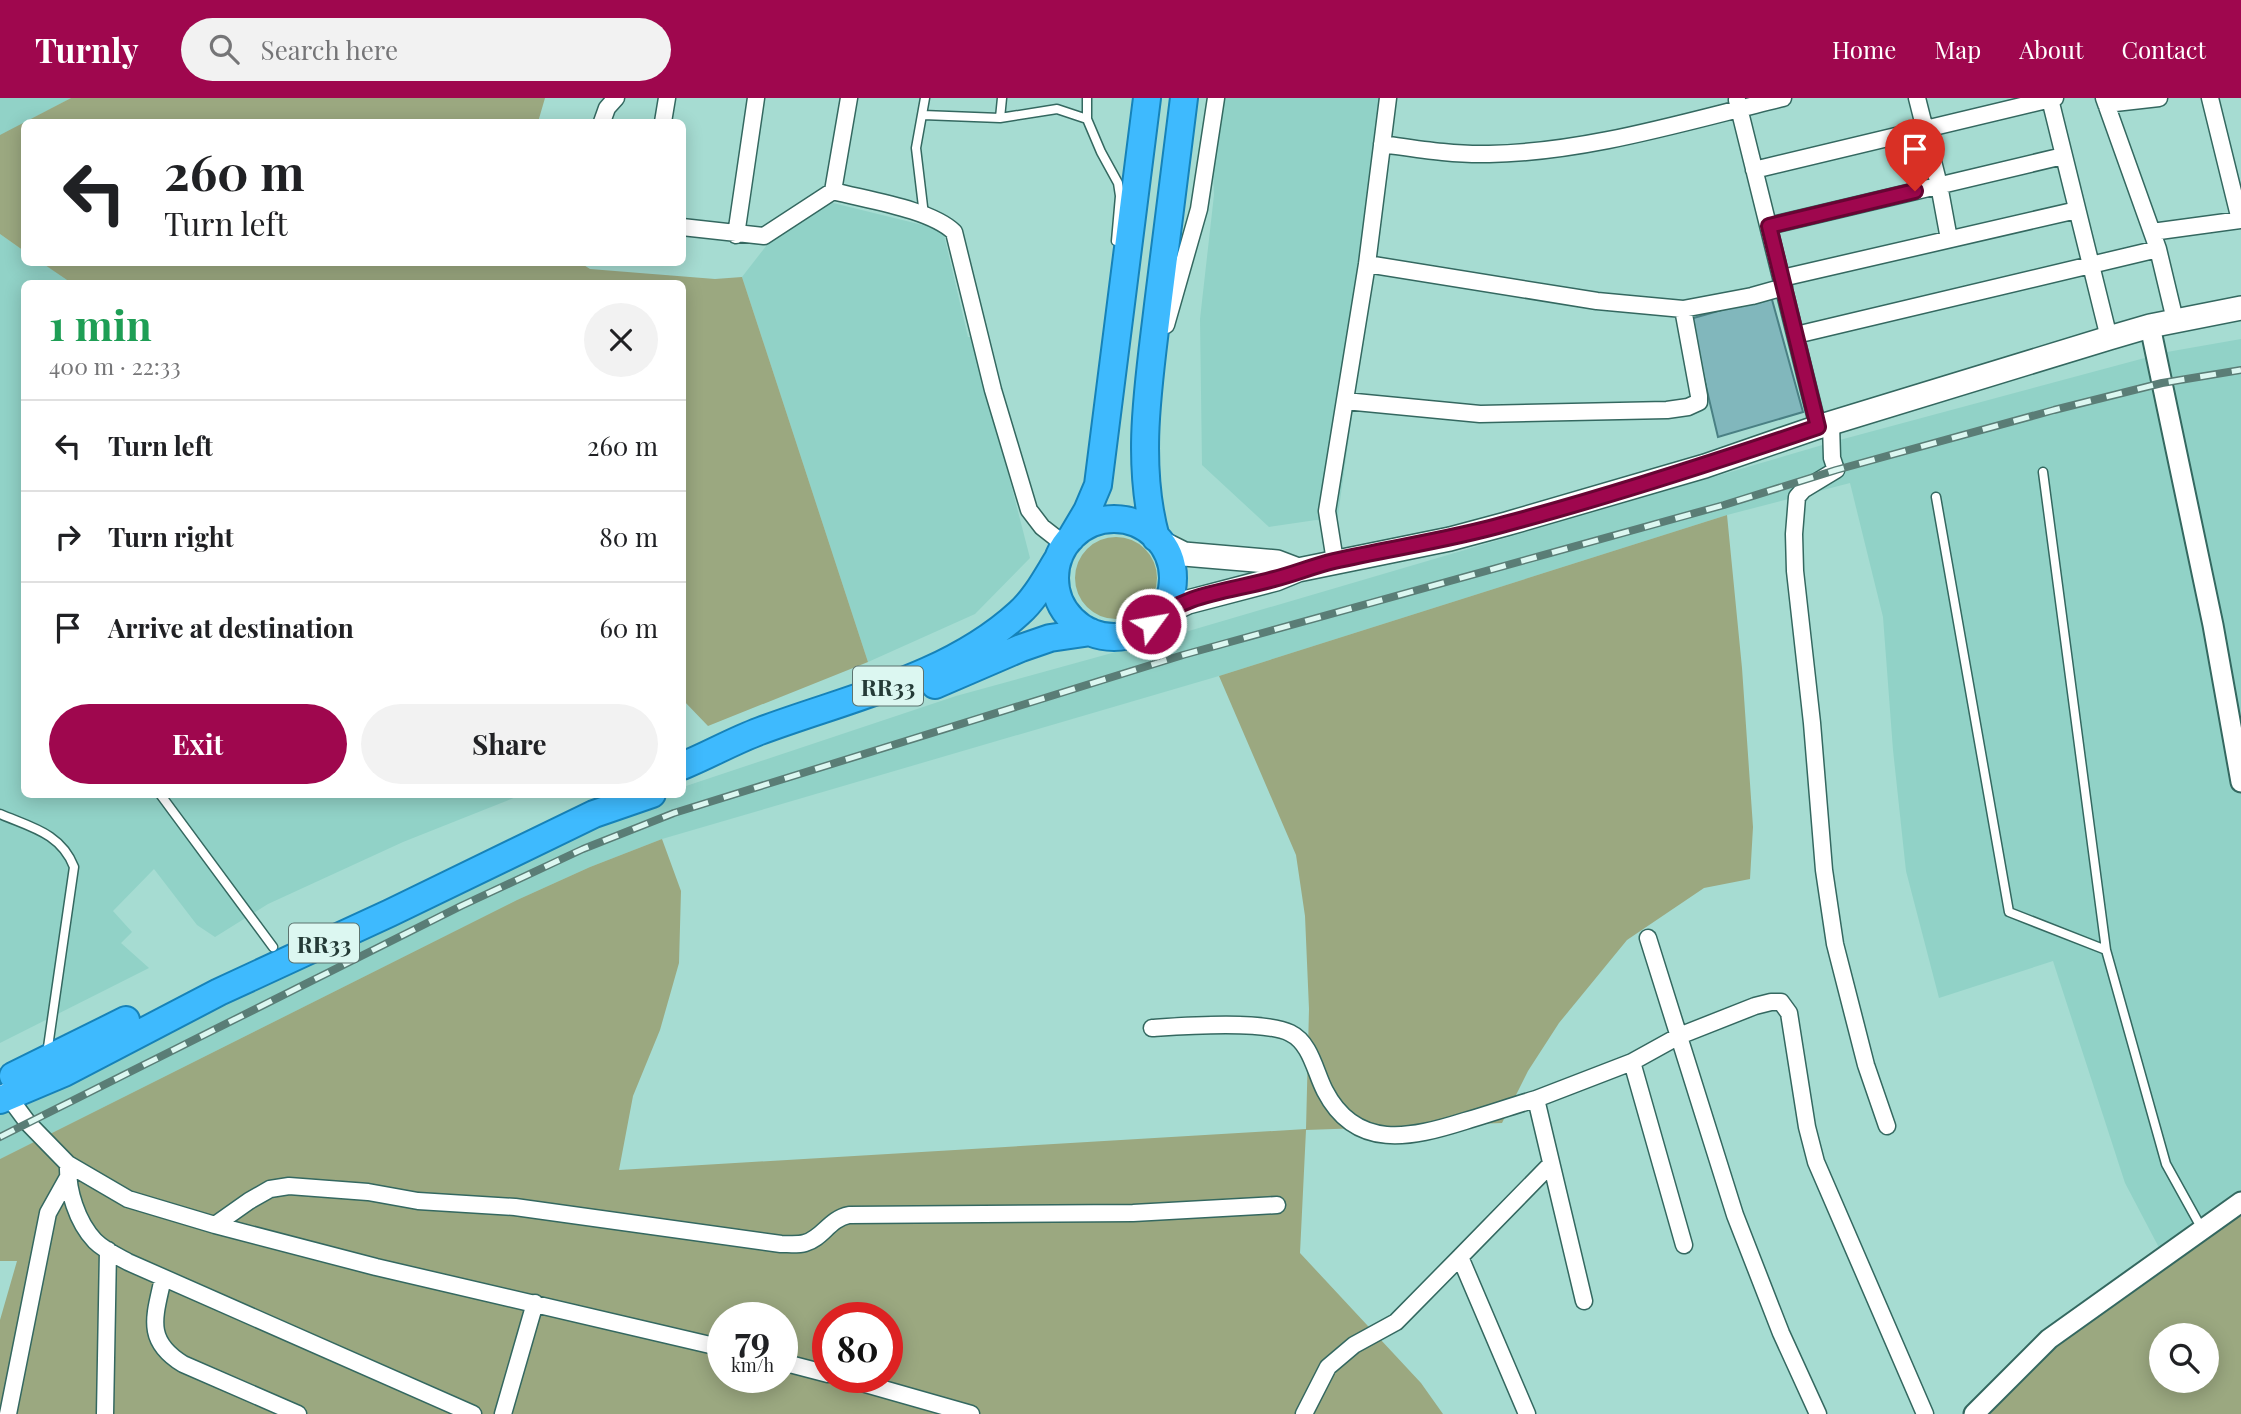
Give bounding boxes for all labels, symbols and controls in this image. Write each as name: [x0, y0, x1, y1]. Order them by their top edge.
search box: [181, 18, 671, 81]
text: Turnly: [35, 27, 139, 71]
icon: search: [205, 30, 243, 68]
text: Search here: [261, 32, 398, 67]
text: Home: [1832, 33, 1896, 65]
text: Map: [1934, 33, 1981, 65]
text: About: [2019, 33, 2083, 65]
text: Contact: [2121, 33, 2206, 65]
pin: [1885, 119, 1945, 191]
icon: arrive: [1896, 130, 1934, 168]
text: 260 m: [164, 138, 304, 203]
icon: left: [49, 147, 140, 238]
text: Turn left: [164, 201, 288, 244]
text: 1 min: [49, 296, 152, 352]
button: close: [584, 303, 658, 377]
text: 400 m · 22:33: [49, 350, 181, 381]
icon: left: [49, 427, 87, 465]
text: Turn left: [108, 428, 213, 463]
text: 260 m: [587, 428, 658, 463]
icon: right: [49, 518, 87, 556]
text: Turn right: [108, 519, 234, 554]
text: 80 m: [599, 519, 658, 554]
position arrow: [1114, 587, 1188, 661]
icon: arrive: [49, 609, 87, 647]
text: Arrive at destination: [108, 610, 354, 645]
text: 60 m: [599, 610, 658, 645]
road number: RR33: [853, 666, 923, 706]
button: Exit: [49, 704, 347, 784]
button: Share: [361, 704, 658, 784]
road number: RR33: [289, 923, 359, 962]
speed limit sign: 80: [812, 1302, 903, 1393]
text: 79: [735, 1315, 770, 1362]
map controls: [2149, 1323, 2219, 1393]
button: search: [2149, 1323, 2219, 1393]
text: km/h: [731, 1353, 774, 1377]

